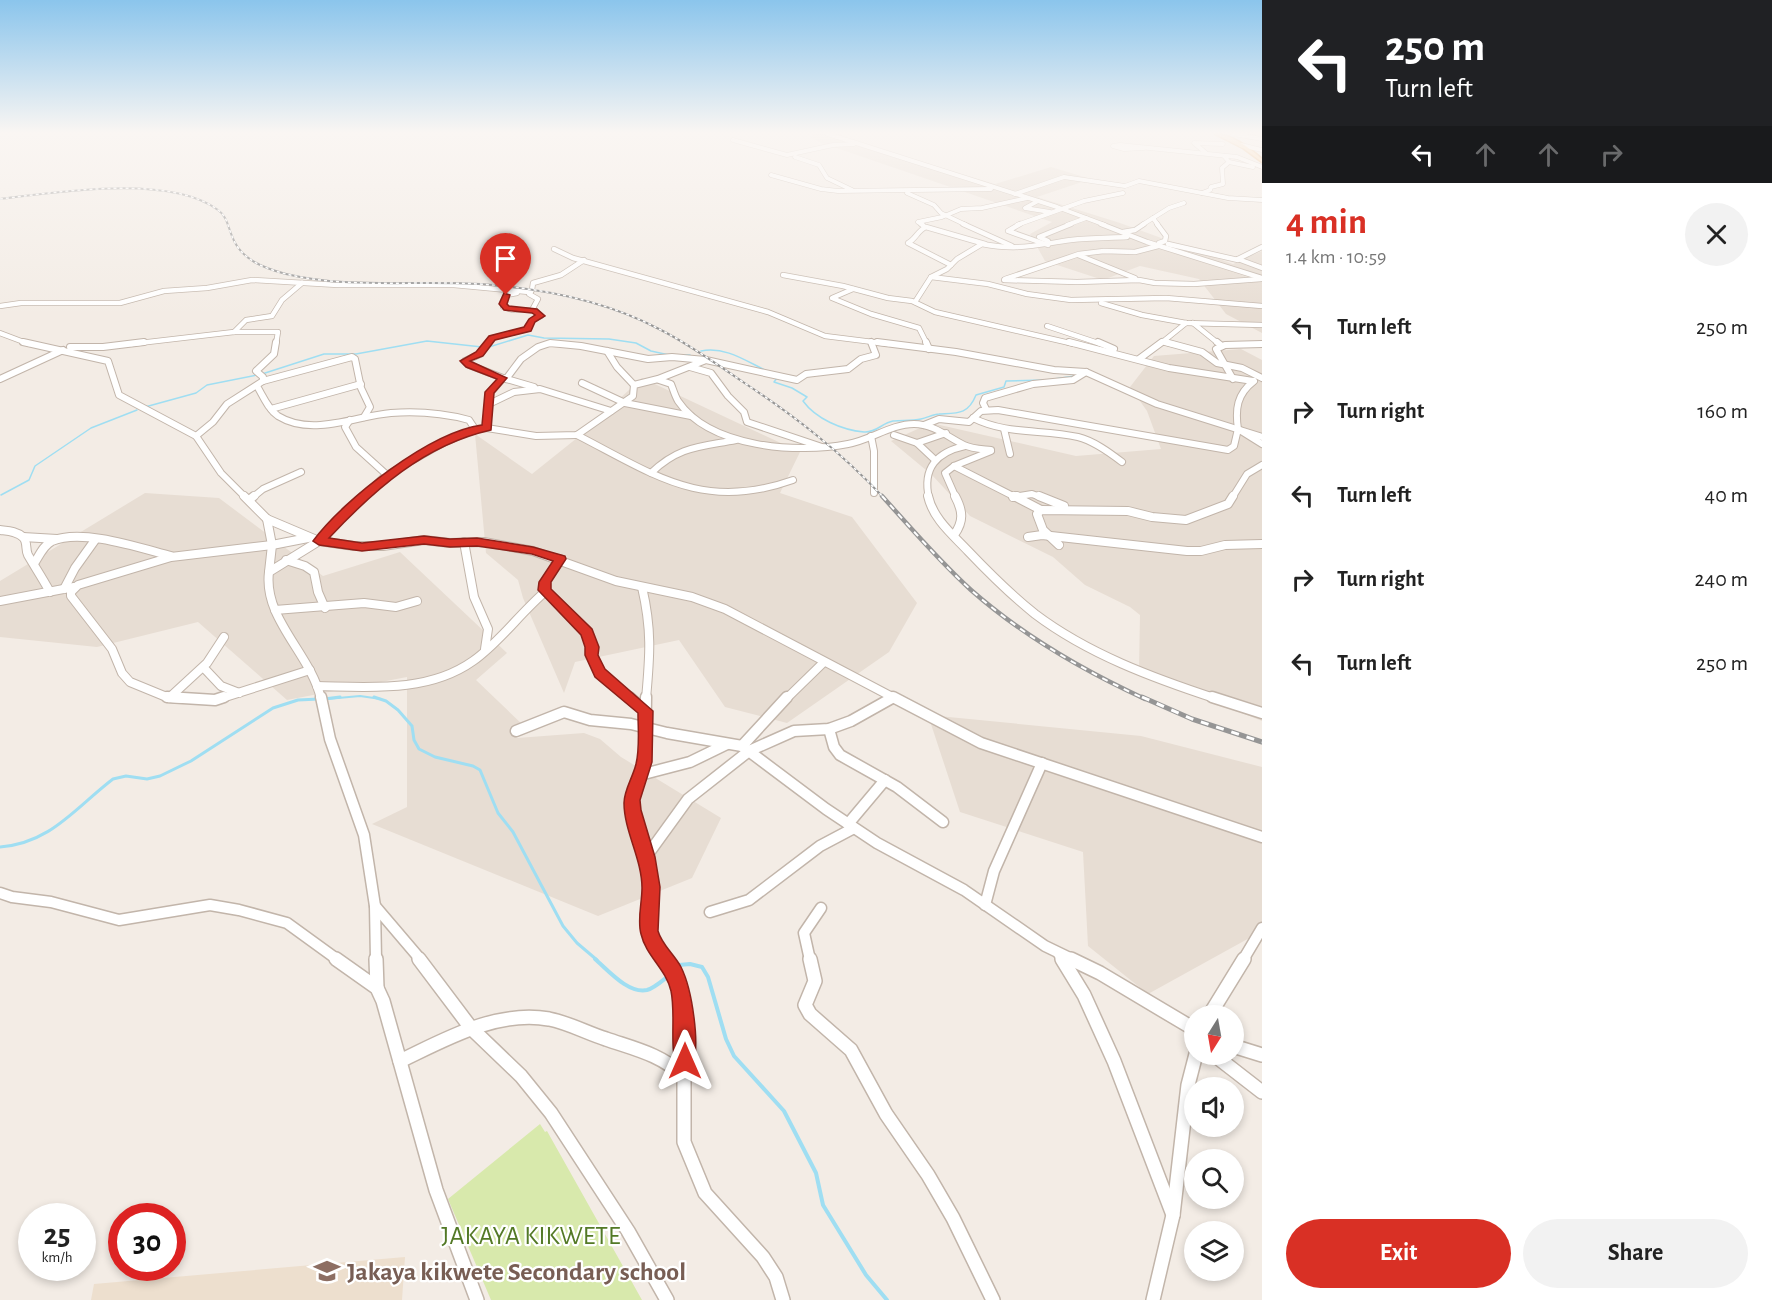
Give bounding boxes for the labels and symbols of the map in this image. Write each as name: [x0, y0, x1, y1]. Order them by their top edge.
pin: [480, 233, 531, 295]
north arrow: [1184, 1005, 1244, 1065]
position arrow: [653, 1029, 717, 1093]
speed limit sign: 30: [108, 1203, 186, 1281]
park label: JAKAYA KIKWETE: [441, 1223, 621, 1249]
school or university icon: Jakaya kikwete Secondary school: [312, 1256, 342, 1286]
place label: Jakaya kikwete Secondary school: [347, 1259, 686, 1285]

